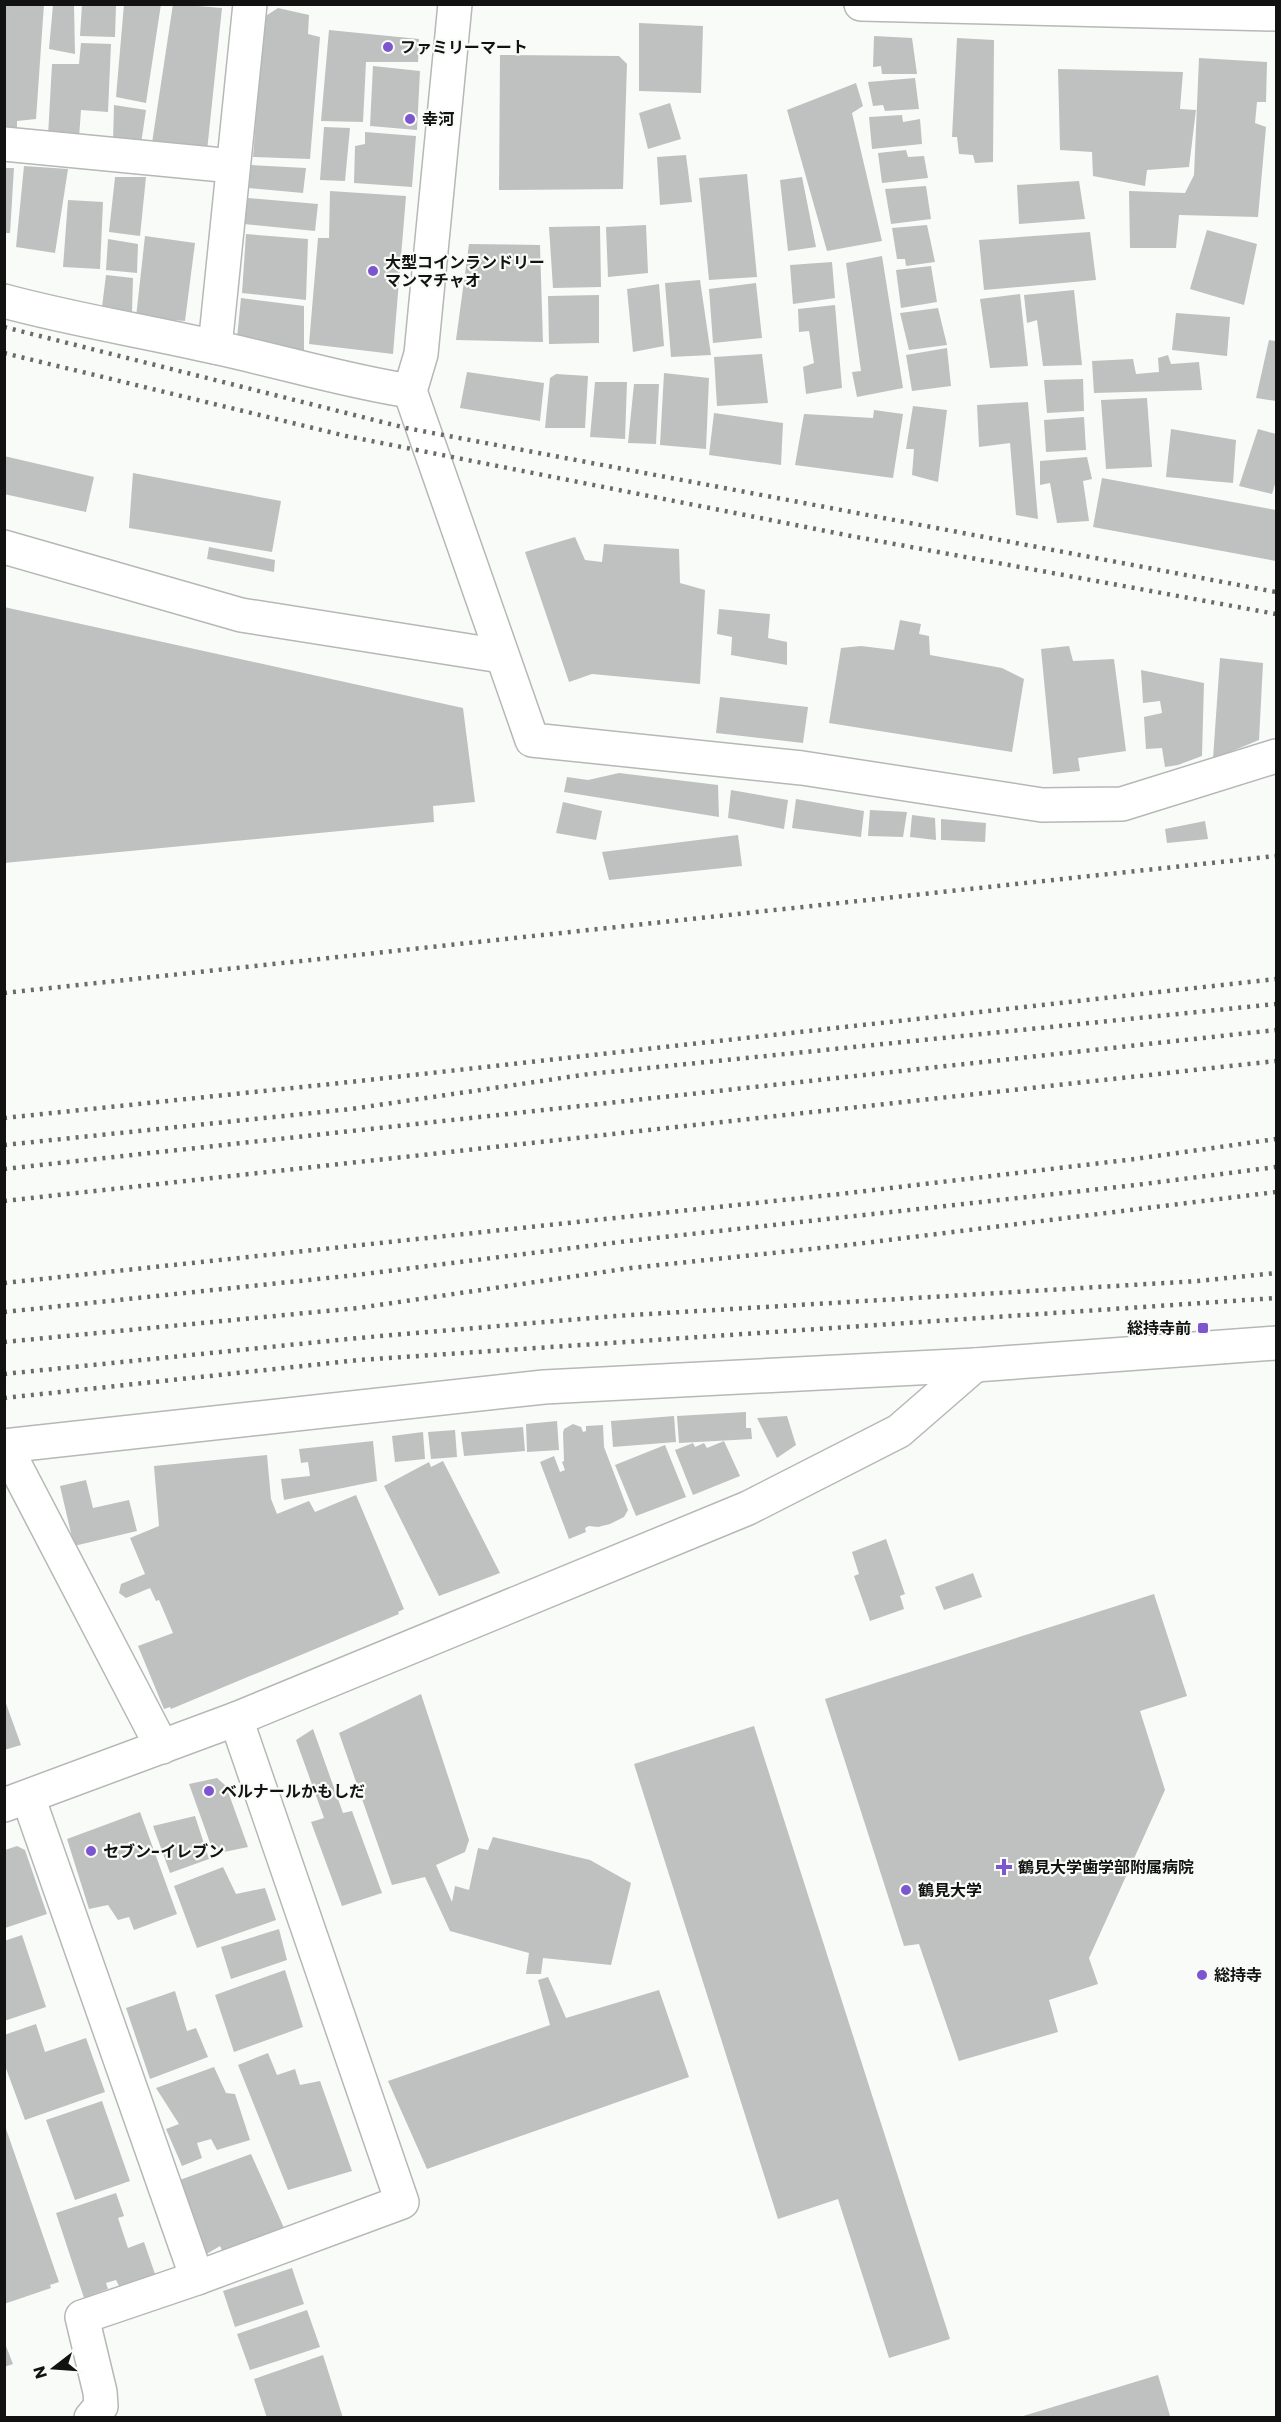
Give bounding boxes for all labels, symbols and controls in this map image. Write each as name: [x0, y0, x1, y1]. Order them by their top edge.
place label: ファミリーマート: [400, 36, 528, 59]
marker: ファミリーマート: [381, 40, 395, 54]
place label: 幸河: [422, 108, 454, 131]
marker: 幸河: [403, 112, 417, 126]
place label: 大型コインランドリー マンマチャオ: [385, 251, 545, 292]
marker: 大型コインランドリー マンマチャオ: [366, 264, 380, 278]
place label: 総持寺前: [1127, 1317, 1191, 1340]
marker: 総持寺前: [1196, 1321, 1210, 1335]
place label: ベルナールかもしだ: [221, 1780, 365, 1803]
marker: ベルナールかもしだ: [202, 1784, 216, 1798]
place label: セブン-イレブン: [103, 1840, 224, 1863]
marker: セブン-イレブン: [84, 1844, 98, 1858]
place label: 鶴見大学歯学部附属病院: [1018, 1856, 1194, 1879]
marker: 鶴見大学歯学部附属病院: [995, 1858, 1013, 1876]
place label: 鶴見大学: [918, 1879, 982, 1902]
marker: 鶴見大学: [899, 1883, 913, 1897]
place label: 総持寺: [1214, 1964, 1262, 1987]
marker: 総持寺: [1195, 1968, 1209, 1982]
north arrow: [24, 2338, 84, 2398]
text: N: [27, 2363, 53, 2381]

